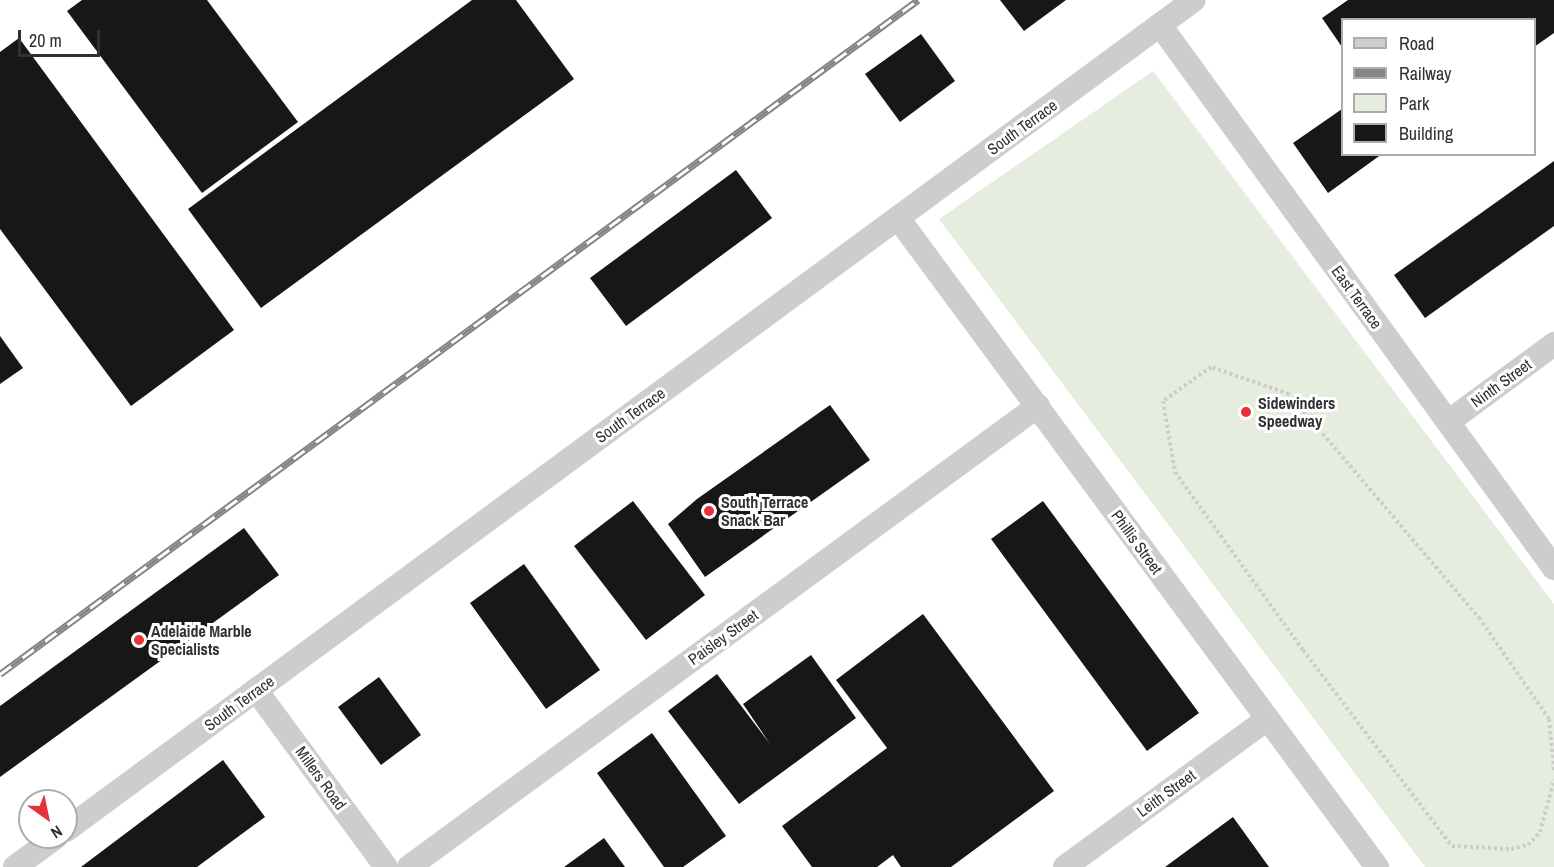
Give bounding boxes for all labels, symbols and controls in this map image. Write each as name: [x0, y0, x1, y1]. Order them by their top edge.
scale bar: [21, 18, 104, 56]
legend: [1341, 18, 1536, 156]
text: 20 m: [29, 28, 62, 53]
text: Road: [1399, 31, 1434, 56]
text: Railway: [1399, 61, 1452, 86]
text: Park: [1399, 91, 1429, 116]
street label: South Terrace: [983, 95, 1061, 159]
text: Building: [1399, 121, 1453, 146]
street label: East Terrace: [1328, 262, 1386, 332]
street label: Ninth Street: [1467, 355, 1535, 411]
street label: South Terrace: [591, 383, 669, 447]
place label: Sidewinders Speedway: [1258, 393, 1335, 431]
marker: Sidewinders Speedway: [1239, 405, 1253, 419]
place label: South Terrace Snack Bar: [721, 492, 808, 530]
marker: South Terrace Snack Bar: [702, 504, 716, 518]
street label: Phillis Street: [1107, 506, 1167, 578]
street label: Paisley Street: [684, 605, 762, 669]
place label: Adelaide Marble Specialists: [151, 621, 252, 659]
marker: Adelaide Marble Specialists: [132, 633, 146, 647]
street label: South Terrace: [200, 671, 278, 735]
street label: Millers Road: [292, 743, 350, 813]
street label: Leith Street: [1133, 765, 1199, 821]
north arrow: [18, 789, 78, 849]
text: N: [47, 821, 67, 844]

